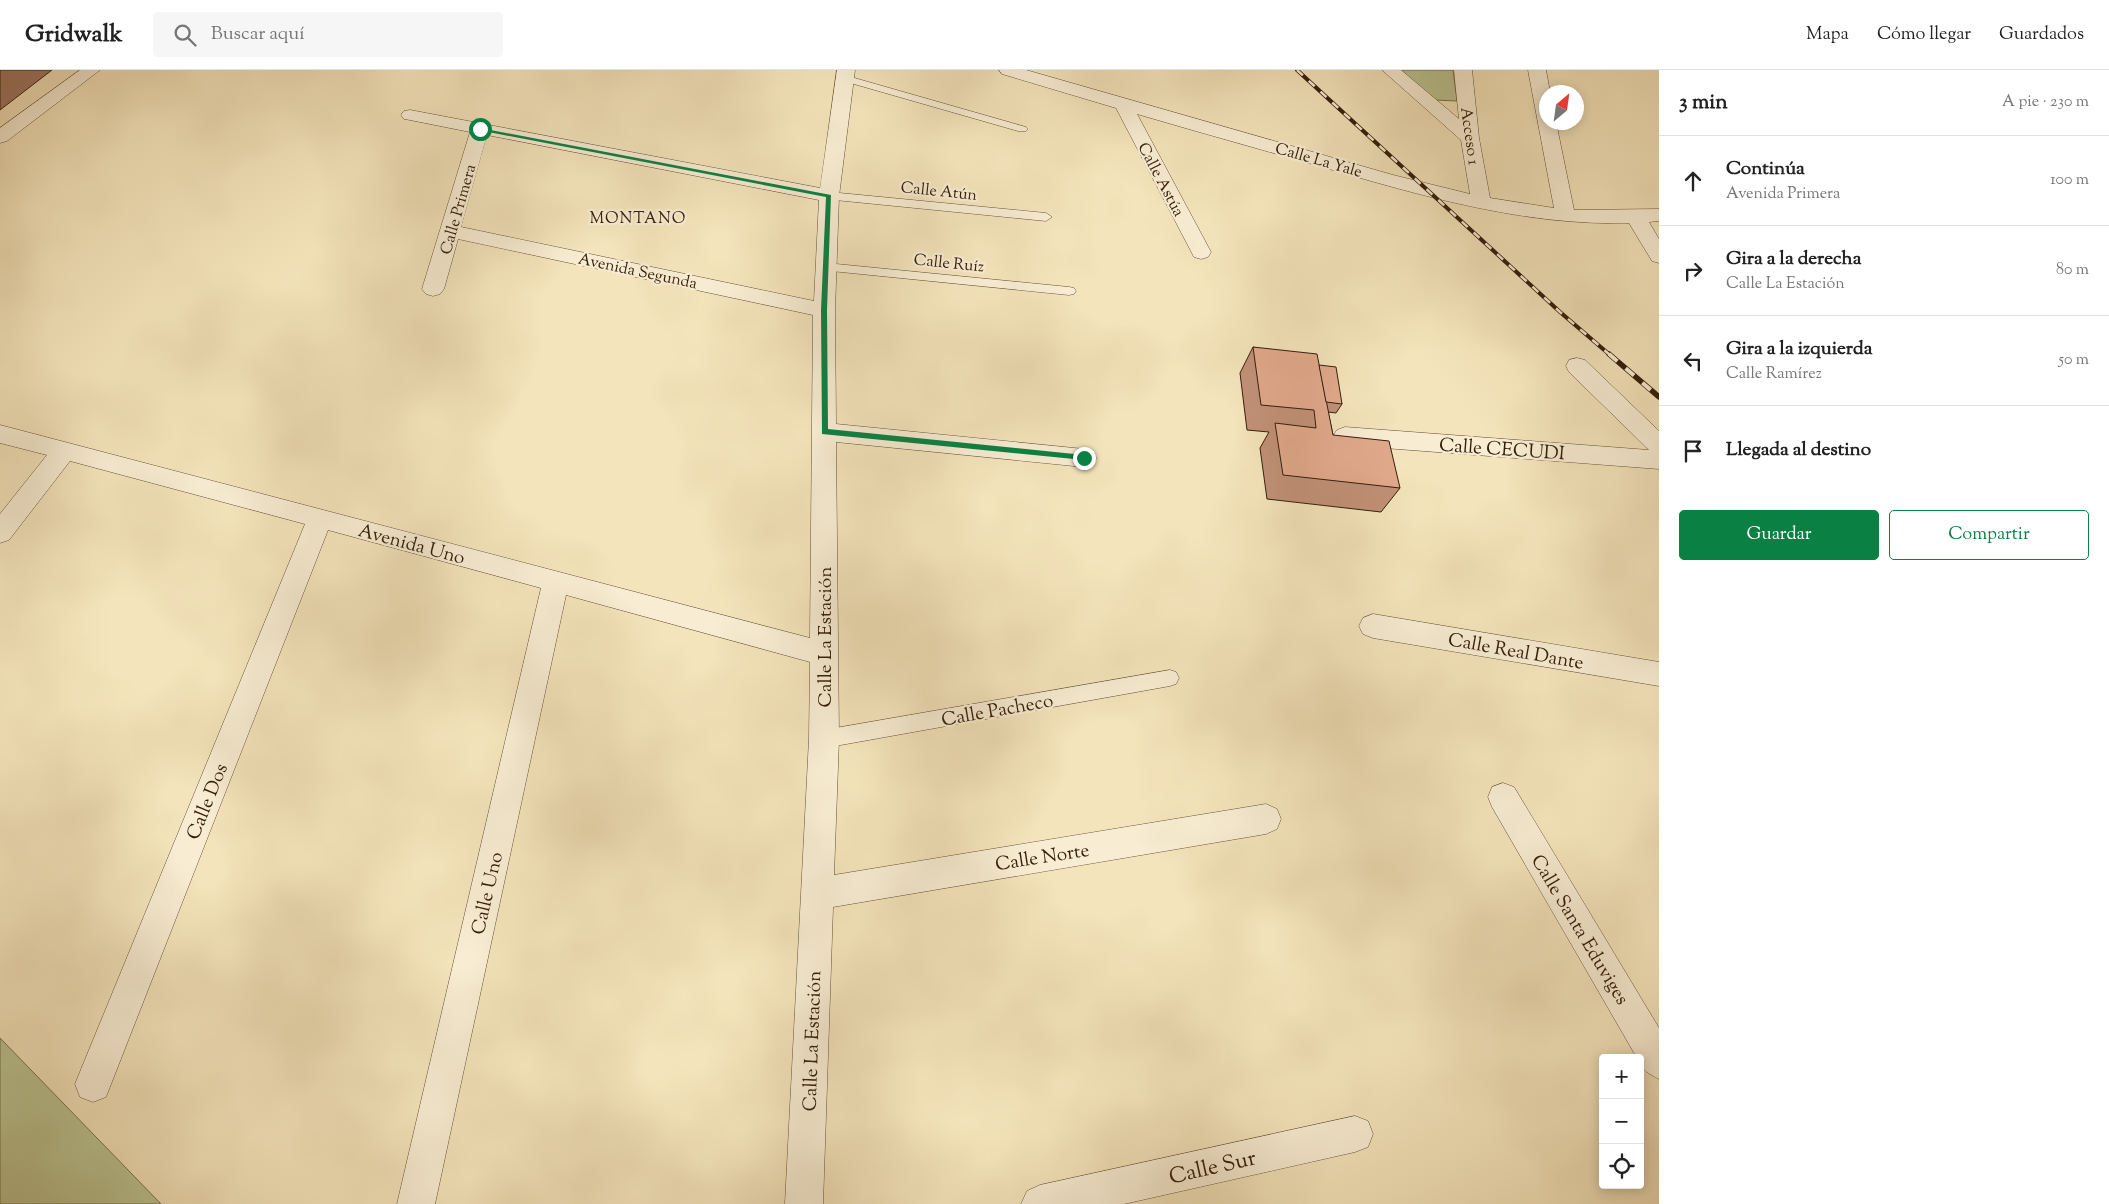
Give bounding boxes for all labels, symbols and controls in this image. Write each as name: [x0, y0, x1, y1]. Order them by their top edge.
search box: [153, 12, 503, 57]
text: Gridwalk: [25, 18, 123, 52]
icon: search: [171, 21, 199, 49]
text: Buscar aquí: [211, 21, 305, 48]
text: Mapa: [1806, 22, 1849, 48]
text: Cómo llegar: [1877, 22, 1971, 48]
text: Guardados: [1999, 22, 2084, 48]
north arrow: [1539, 85, 1584, 130]
text: 3 min: [1679, 88, 1728, 118]
text: A pie · 230 m: [2002, 91, 2089, 114]
street label: Acceso 1: [1453, 106, 1484, 167]
route start: [469, 118, 492, 141]
street label: Calle La Yale: [1272, 138, 1365, 185]
street label: Calle Astúa: [1131, 139, 1189, 222]
text: Continúa: [1726, 156, 1805, 183]
street label: Calle Primera: [436, 161, 483, 258]
icon: ahead: [1679, 167, 1707, 195]
text: 100 m: [2050, 169, 2089, 192]
street label: Calle Atún: [899, 177, 979, 208]
text: Avenida Primera: [1726, 183, 1840, 206]
district label: MONTANO: [590, 208, 686, 231]
text: Gira a la derecha: [1726, 246, 1861, 273]
street label: Avenida Segunda: [576, 249, 700, 296]
street label: Calle Ruíz: [912, 249, 985, 280]
icon: right: [1679, 257, 1707, 285]
text: 80 m: [2056, 259, 2089, 282]
text: Calle La Estación: [1726, 273, 1845, 296]
text: Gira a la izquierda: [1726, 336, 1872, 363]
icon: left: [1679, 347, 1707, 375]
text: 50 m: [2058, 349, 2089, 372]
text: Calle Ramírez: [1726, 363, 1822, 386]
street label: Calle CECUDI: [1438, 433, 1566, 468]
icon: arrive: [1679, 437, 1707, 465]
text: Llegada al destino: [1726, 437, 1871, 464]
route end: [1073, 447, 1096, 470]
button: Guardar: [1679, 510, 1879, 560]
button: Compartir: [1889, 510, 2089, 560]
street label: Avenida Uno: [355, 518, 468, 573]
street label: Calle La Estación: [813, 567, 840, 707]
street label: Calle Real Dante: [1446, 627, 1586, 678]
street label: Calle Pacheco: [939, 688, 1056, 735]
street label: Calle Dos: [181, 760, 236, 844]
street label: Calle Norte: [993, 838, 1092, 879]
street label: Calle Uno: [466, 850, 511, 938]
street label: Calle Santa Eduviges: [1523, 850, 1635, 1011]
street label: Calle La Estación: [798, 970, 829, 1112]
map controls: [1599, 1054, 1644, 1189]
button: +: [1599, 1054, 1644, 1099]
button: −: [1599, 1099, 1644, 1144]
street label: Calle Sur: [1166, 1143, 1259, 1194]
button: locate: [1599, 1144, 1644, 1189]

